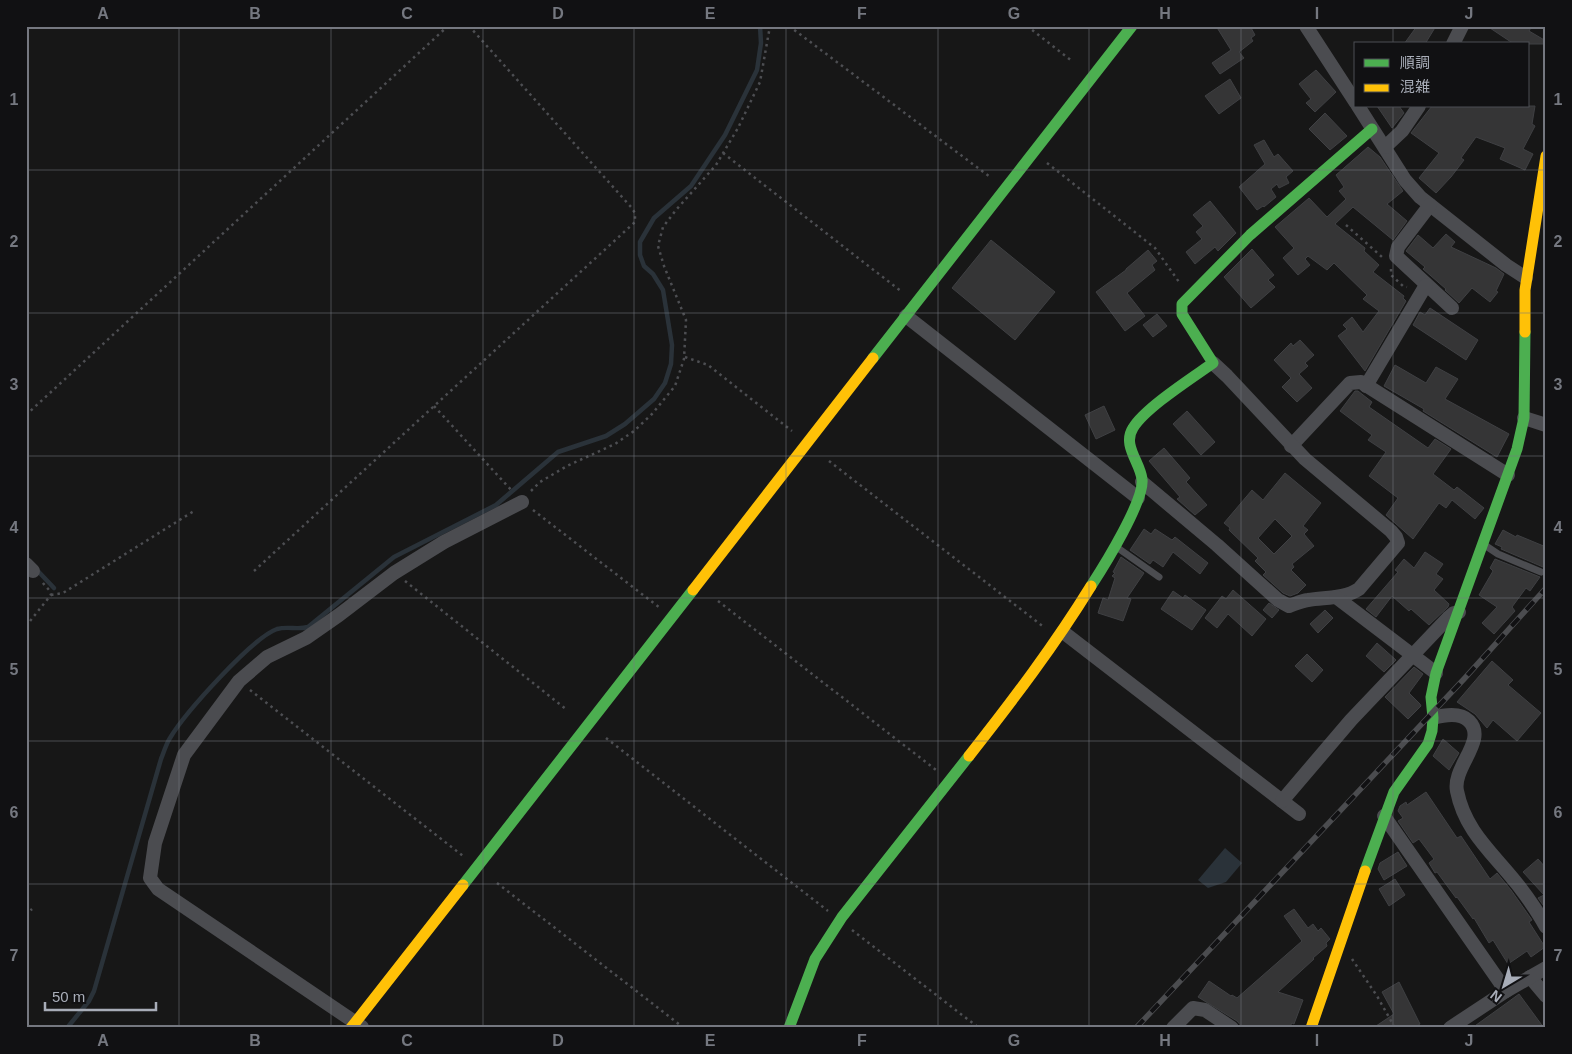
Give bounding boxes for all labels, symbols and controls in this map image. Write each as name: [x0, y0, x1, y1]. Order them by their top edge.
text: A: [97, 5, 109, 22]
text: B: [249, 5, 261, 22]
text: C: [401, 5, 413, 22]
text: D: [552, 5, 564, 22]
text: E: [705, 5, 716, 22]
text: F: [857, 5, 867, 22]
text: G: [1008, 5, 1020, 22]
text: H: [1159, 5, 1171, 22]
text: I: [1315, 5, 1319, 22]
text: J: [1465, 5, 1473, 22]
legend: [1354, 42, 1530, 108]
text: 順調: [1400, 54, 1430, 71]
text: 混雑: [1400, 78, 1430, 95]
text: 1: [10, 91, 19, 108]
text: 1: [1554, 91, 1563, 108]
text: 2: [10, 233, 19, 250]
text: 2: [1554, 233, 1563, 250]
text: 3: [10, 376, 19, 393]
text: 3: [1554, 376, 1563, 393]
text: 4: [10, 519, 19, 536]
text: 4: [1554, 519, 1563, 536]
text: 5: [10, 661, 19, 678]
text: 5: [1554, 661, 1563, 678]
text: 6: [10, 804, 19, 821]
text: 6: [1554, 804, 1563, 821]
text: 7: [10, 947, 19, 964]
text: 7: [1554, 947, 1563, 964]
north arrow: [1480, 962, 1530, 1012]
scale bar: [45, 979, 156, 1011]
text: N: [1487, 987, 1505, 1006]
text: 50 m: [52, 988, 85, 1005]
text: A: [97, 1032, 109, 1049]
text: B: [249, 1032, 261, 1049]
text: C: [401, 1032, 413, 1049]
text: D: [552, 1032, 564, 1049]
text: E: [705, 1032, 716, 1049]
text: F: [857, 1032, 867, 1049]
text: G: [1008, 1032, 1020, 1049]
text: H: [1159, 1032, 1171, 1049]
text: I: [1315, 1032, 1319, 1049]
text: J: [1465, 1032, 1473, 1049]

